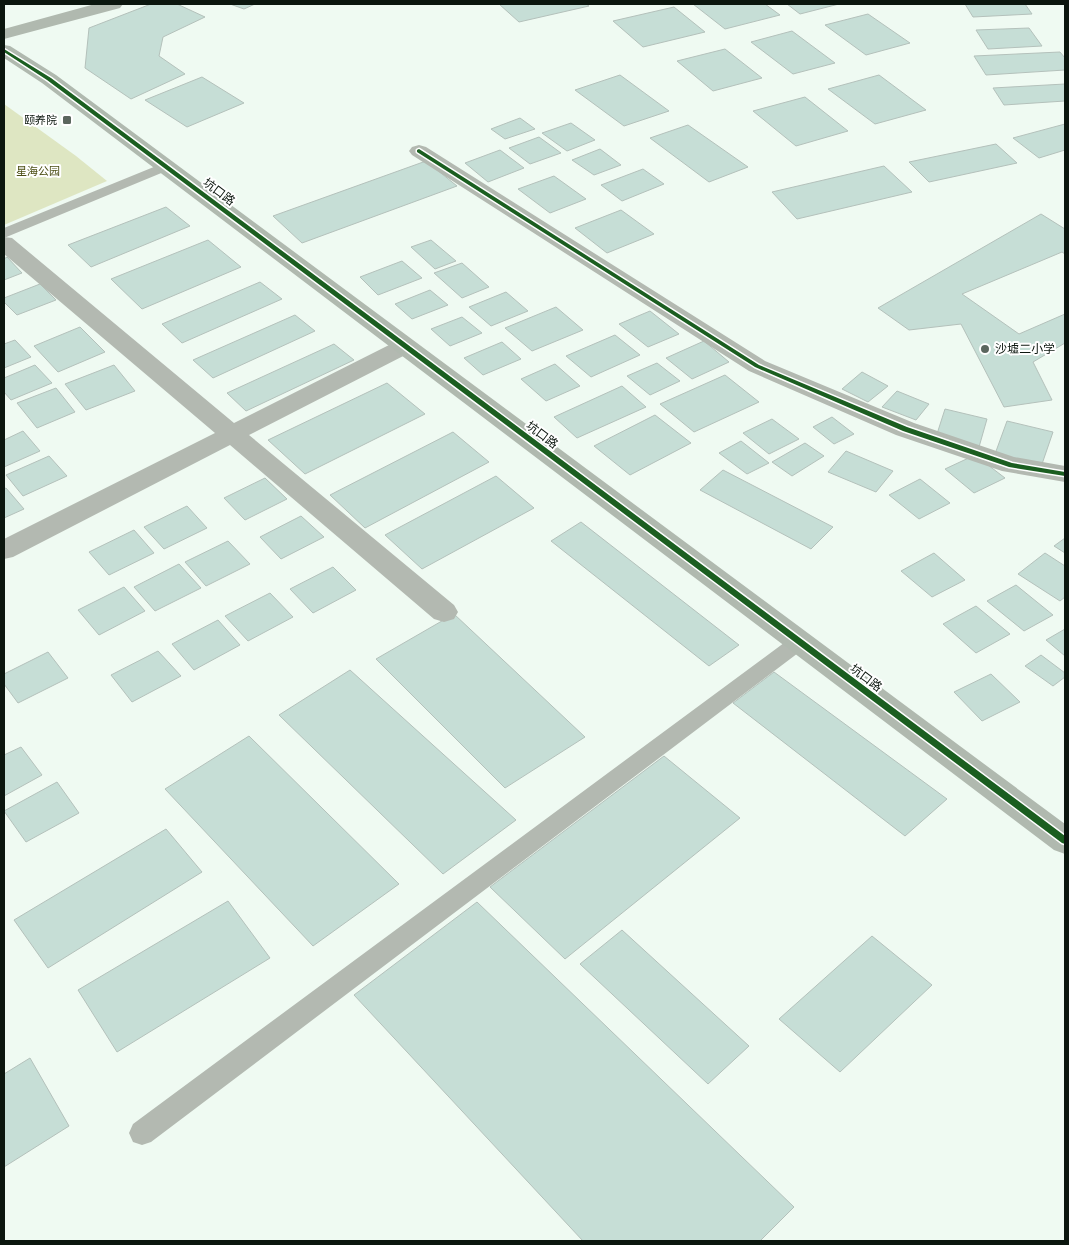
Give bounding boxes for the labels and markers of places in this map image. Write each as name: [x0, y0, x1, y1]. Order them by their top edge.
place label: 颐养院: [24, 113, 57, 127]
marker: 颐养院: [61, 114, 73, 126]
place label: 沙墟二小学: [995, 341, 1055, 356]
marker: 沙墟二小学: [979, 343, 991, 355]

